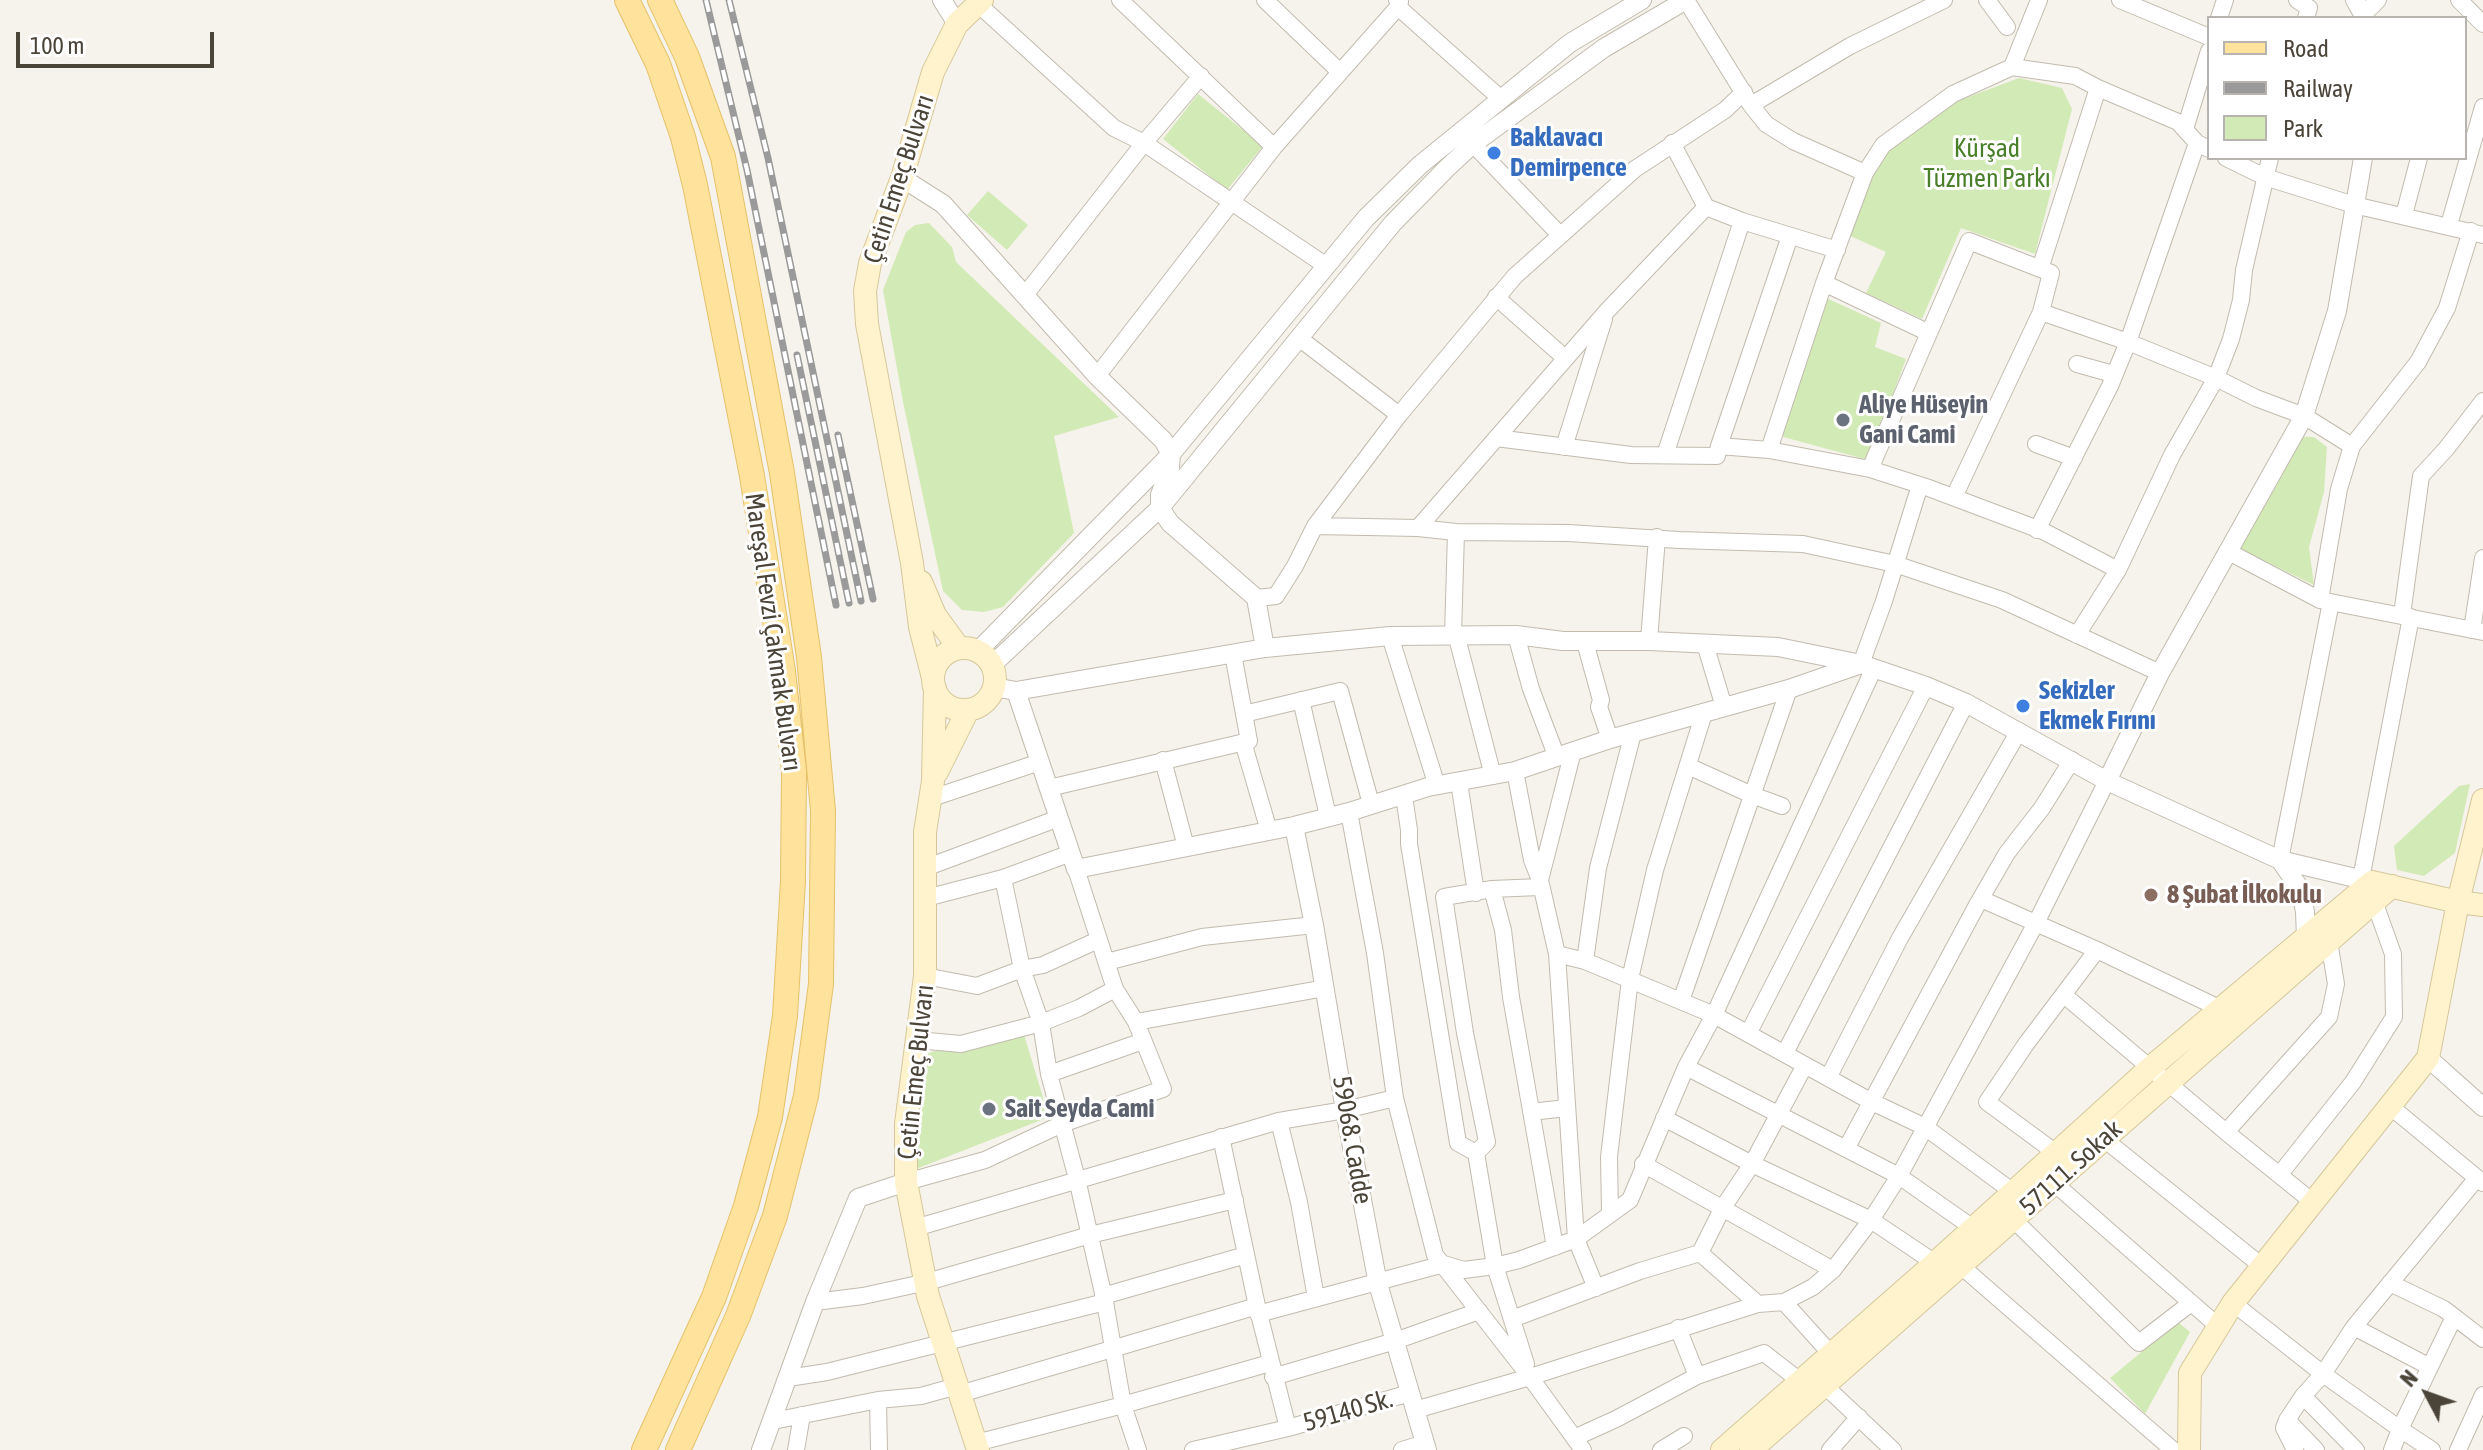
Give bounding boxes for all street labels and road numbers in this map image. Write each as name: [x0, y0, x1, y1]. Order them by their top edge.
street label: Çetin Emeç Bulvarı: [857, 91, 941, 267]
street label: Mareşal Fevzi Çakmak Bulvarı: [738, 491, 808, 773]
street label: Çetin Emeç Bulvarı: [891, 983, 941, 1161]
street label: 59068. Cadde: [1325, 1074, 1379, 1206]
street label: 57111. Sokak: [2013, 1114, 2129, 1222]
street label: 59140 Sk.: [1300, 1383, 1396, 1439]

